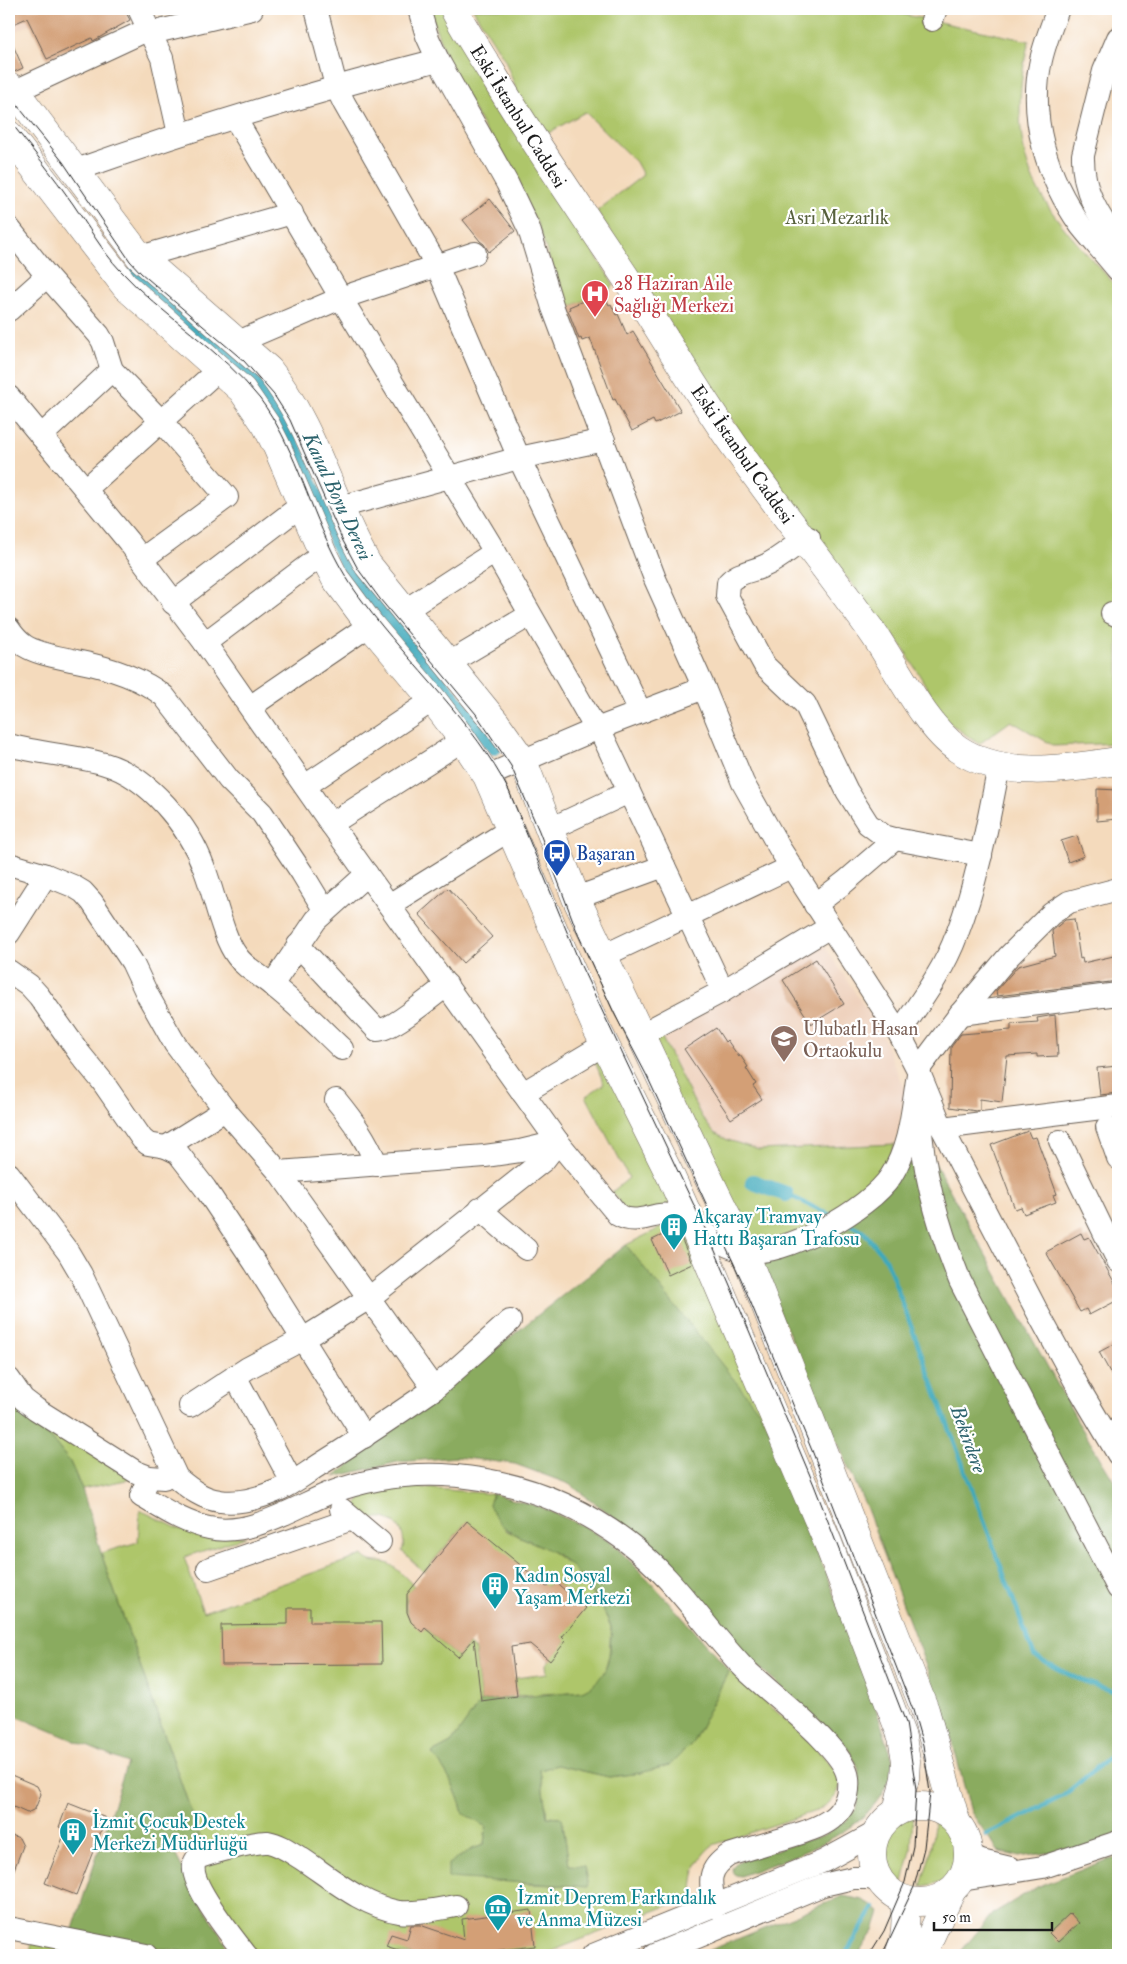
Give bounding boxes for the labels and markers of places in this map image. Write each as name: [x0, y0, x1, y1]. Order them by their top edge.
place label: 28 Haziran Aile Sağlığı Merkezi: [614, 272, 734, 318]
hospital icon: 28 Haziran Aile Sağlığı Merkezi: [580, 279, 610, 318]
bus stop icon: Başaran: [542, 838, 572, 877]
place label: Başaran: [576, 842, 635, 866]
place label: Ulubatlı Hasan Ortaokulu: [803, 1017, 918, 1063]
school or university icon: Ulubatlı Hasan Ortaokulu: [769, 1024, 799, 1063]
place label: Akçaray Tramvay Hattı Başaran Trafosu: [692, 1205, 860, 1251]
building icon: Akçaray Tramvay Hattı Başaran Trafosu: [659, 1212, 689, 1251]
place label: Kadın Sosyal Yaşam Merkezi: [514, 1564, 630, 1610]
building icon: Kadın Sosyal Yaşam Merkezi: [480, 1571, 510, 1610]
place label: İzmit Çocuk Destek Merkezi Müdürlüğü: [92, 1809, 248, 1856]
building icon: İzmit Çocuk Destek Merkezi Müdürlüğü: [58, 1817, 88, 1856]
place label: İzmit Deprem Farkındalık ve Anma Müzesi: [516, 1885, 717, 1932]
museum icon: İzmit Deprem Farkındalık ve Anma Müzesi: [483, 1893, 513, 1932]

